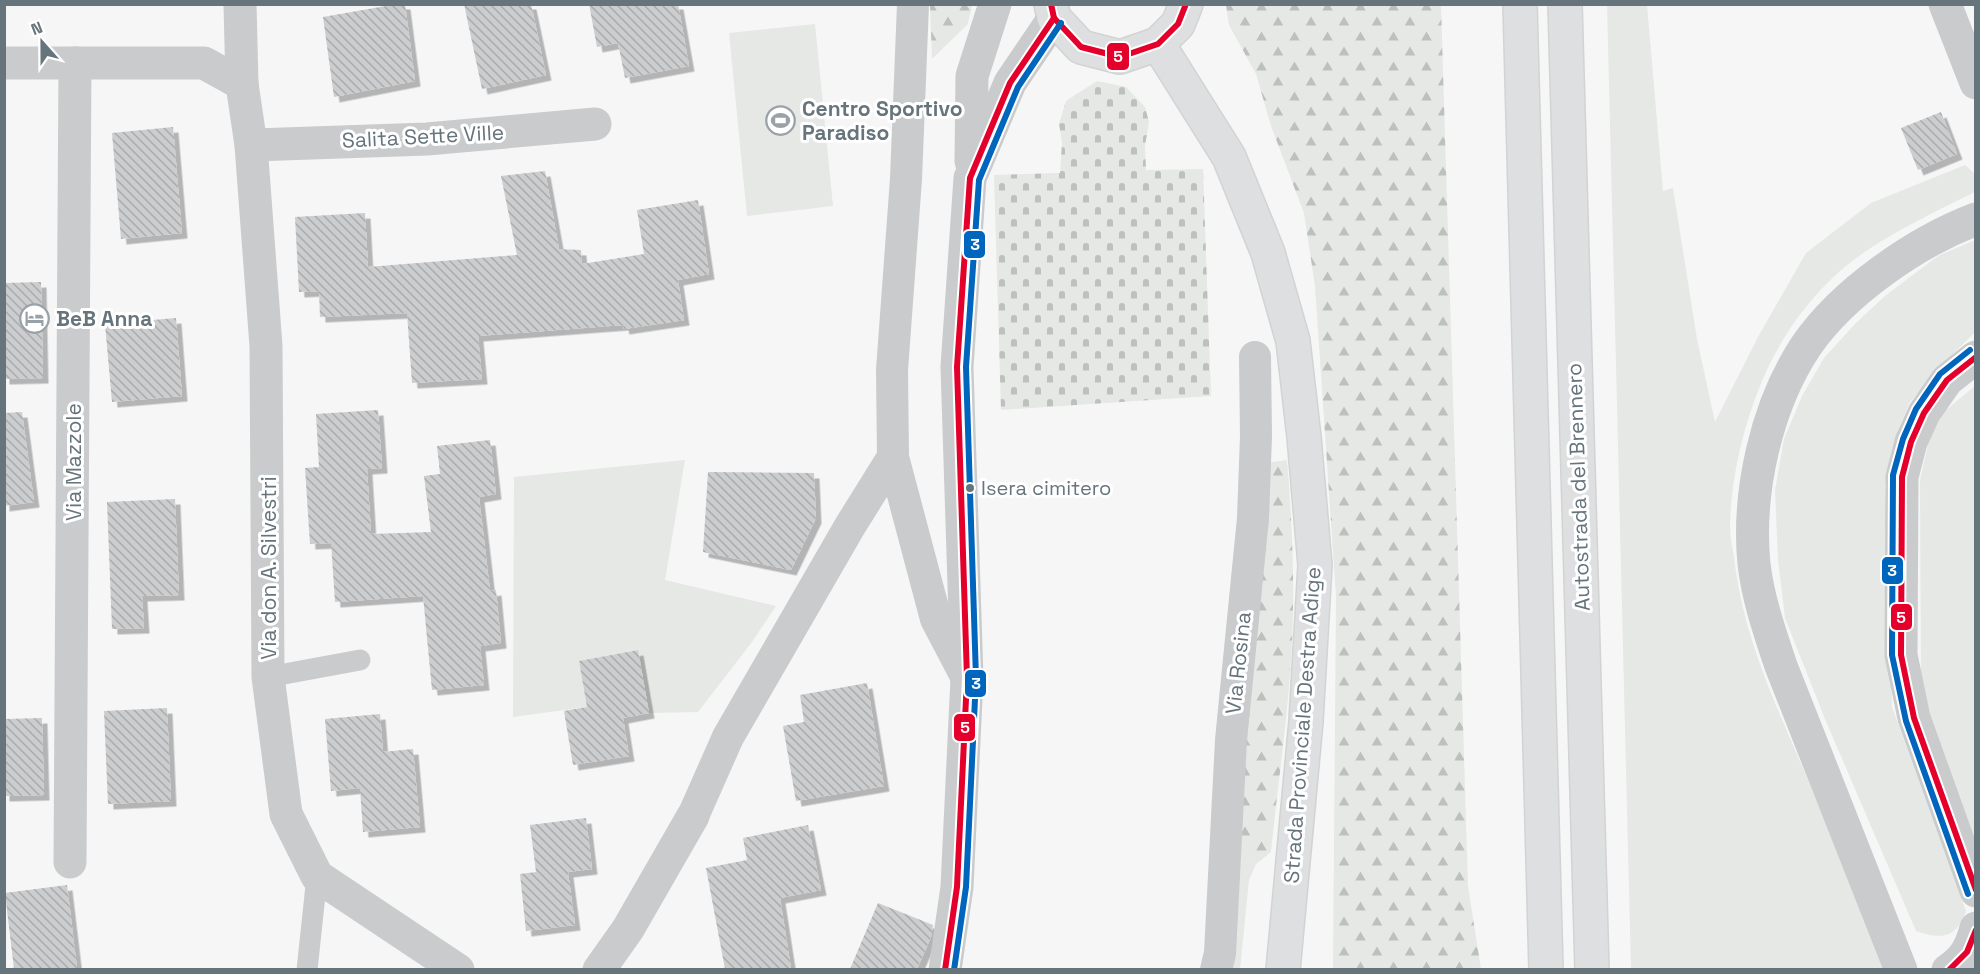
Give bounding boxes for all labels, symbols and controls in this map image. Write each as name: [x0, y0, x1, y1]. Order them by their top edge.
north arrow: [12, 12, 72, 72]
text: N: [28, 17, 46, 40]
line badge: 5: [1106, 42, 1130, 71]
text: 5: [1113, 46, 1123, 67]
place label: Centro Sportivo Paradiso: [802, 95, 963, 146]
sports icon: Centro Sportivo Paradiso: [765, 104, 797, 136]
street label: Salita Sette Ville: [341, 118, 505, 154]
line badge: 3: [963, 230, 986, 259]
text: 3: [970, 234, 980, 255]
hotel icon: BeB Anna: [19, 302, 51, 334]
place label: BeB Anna: [56, 305, 152, 332]
street label: Autostrada del Brennero: [1560, 362, 1596, 612]
street label: Via Mazzole: [60, 403, 87, 521]
place label: Isera cimitero: [981, 475, 1111, 501]
street label: Via don A. Silvestri: [255, 476, 282, 660]
marker: Isera cimitero: [964, 482, 976, 494]
line badge: 3: [1881, 556, 1904, 585]
text: 3: [1887, 560, 1897, 581]
street label: Strada Provinciale Destra Adige: [1277, 566, 1327, 884]
line badge: 5: [1890, 603, 1913, 631]
text: 5: [1896, 607, 1906, 628]
street label: Via Rosina: [1219, 610, 1257, 716]
line badge: 3: [964, 669, 987, 698]
text: 3: [971, 673, 981, 694]
line badge: 5: [953, 713, 976, 742]
text: 5: [960, 717, 970, 738]

